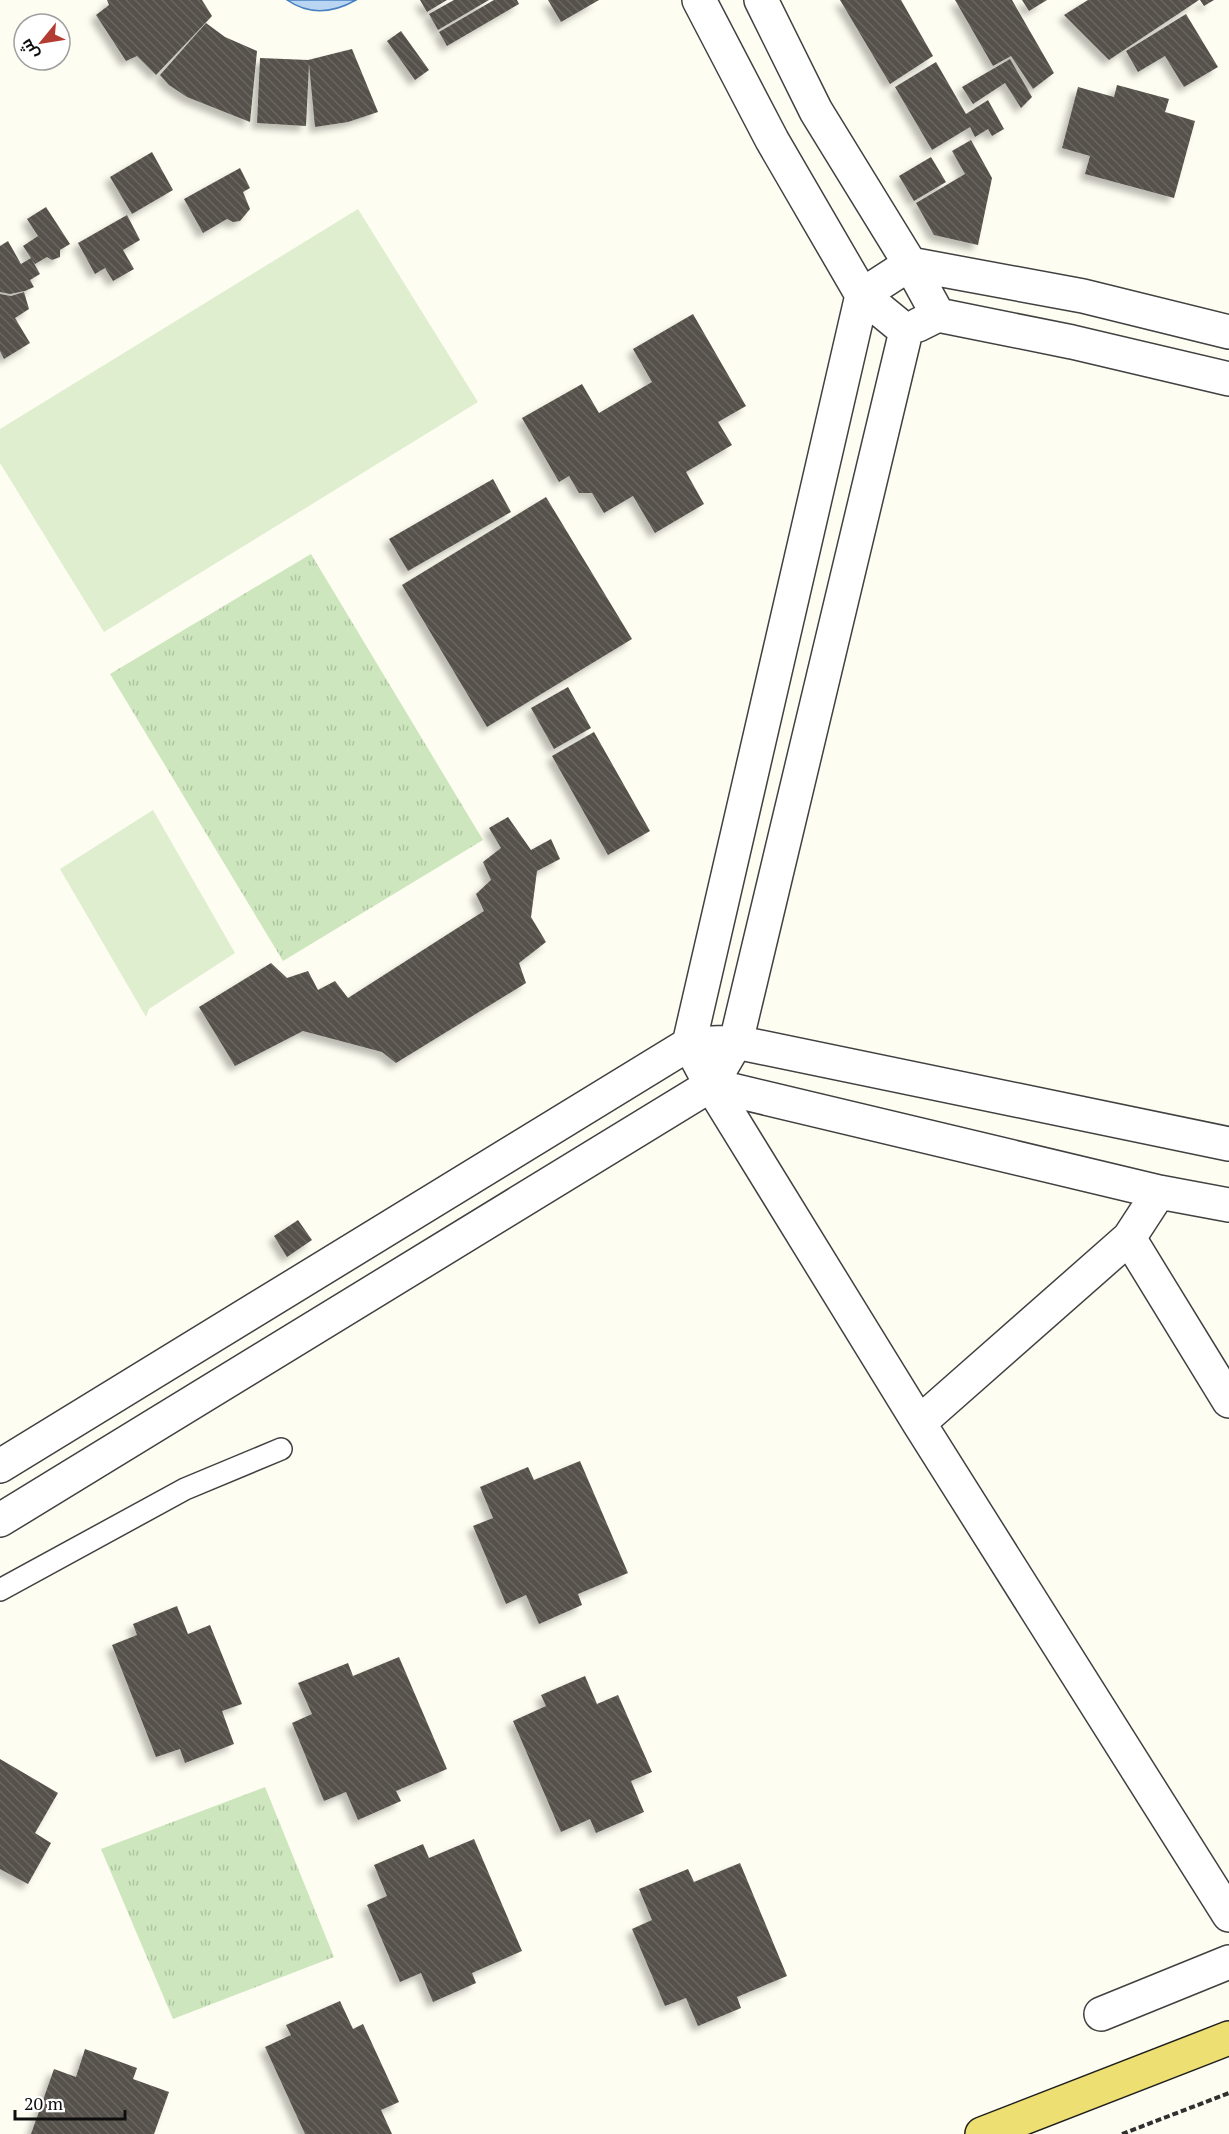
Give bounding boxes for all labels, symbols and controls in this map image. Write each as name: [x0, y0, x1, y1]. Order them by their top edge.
north arrow: [12, 12, 72, 72]
text: ش: [14, 35, 44, 64]
scale bar: [15, 2083, 124, 2121]
text: 20 m: [24, 2091, 64, 2115]

